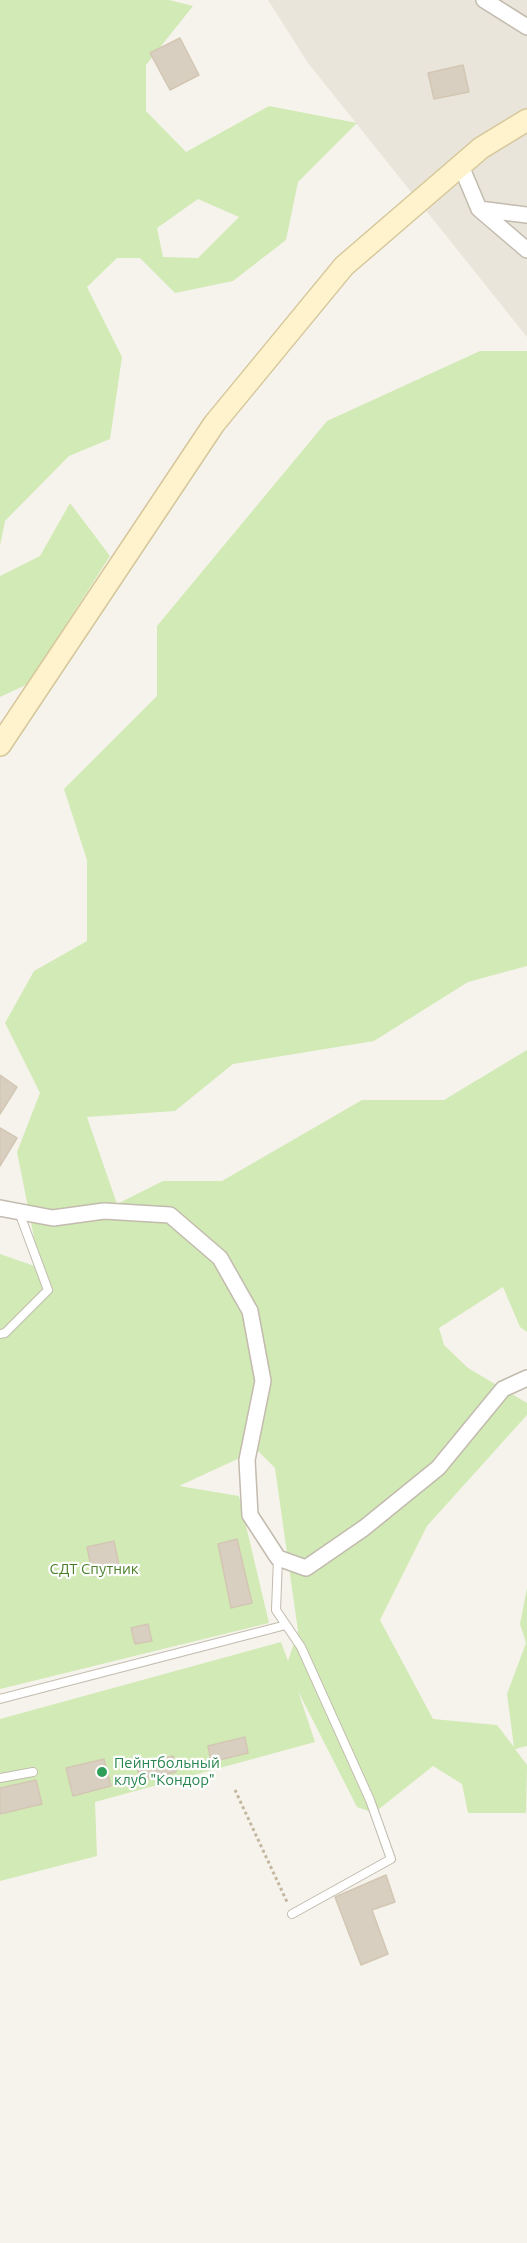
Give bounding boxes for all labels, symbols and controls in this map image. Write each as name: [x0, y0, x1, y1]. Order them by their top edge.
park label: СДТ Спутник: [50, 1560, 138, 1578]
place label: Пейнтбольный клуб "Кондор": [114, 1754, 220, 1789]
marker: Пейнтбольный клуб "Кондор": [95, 1765, 109, 1779]

